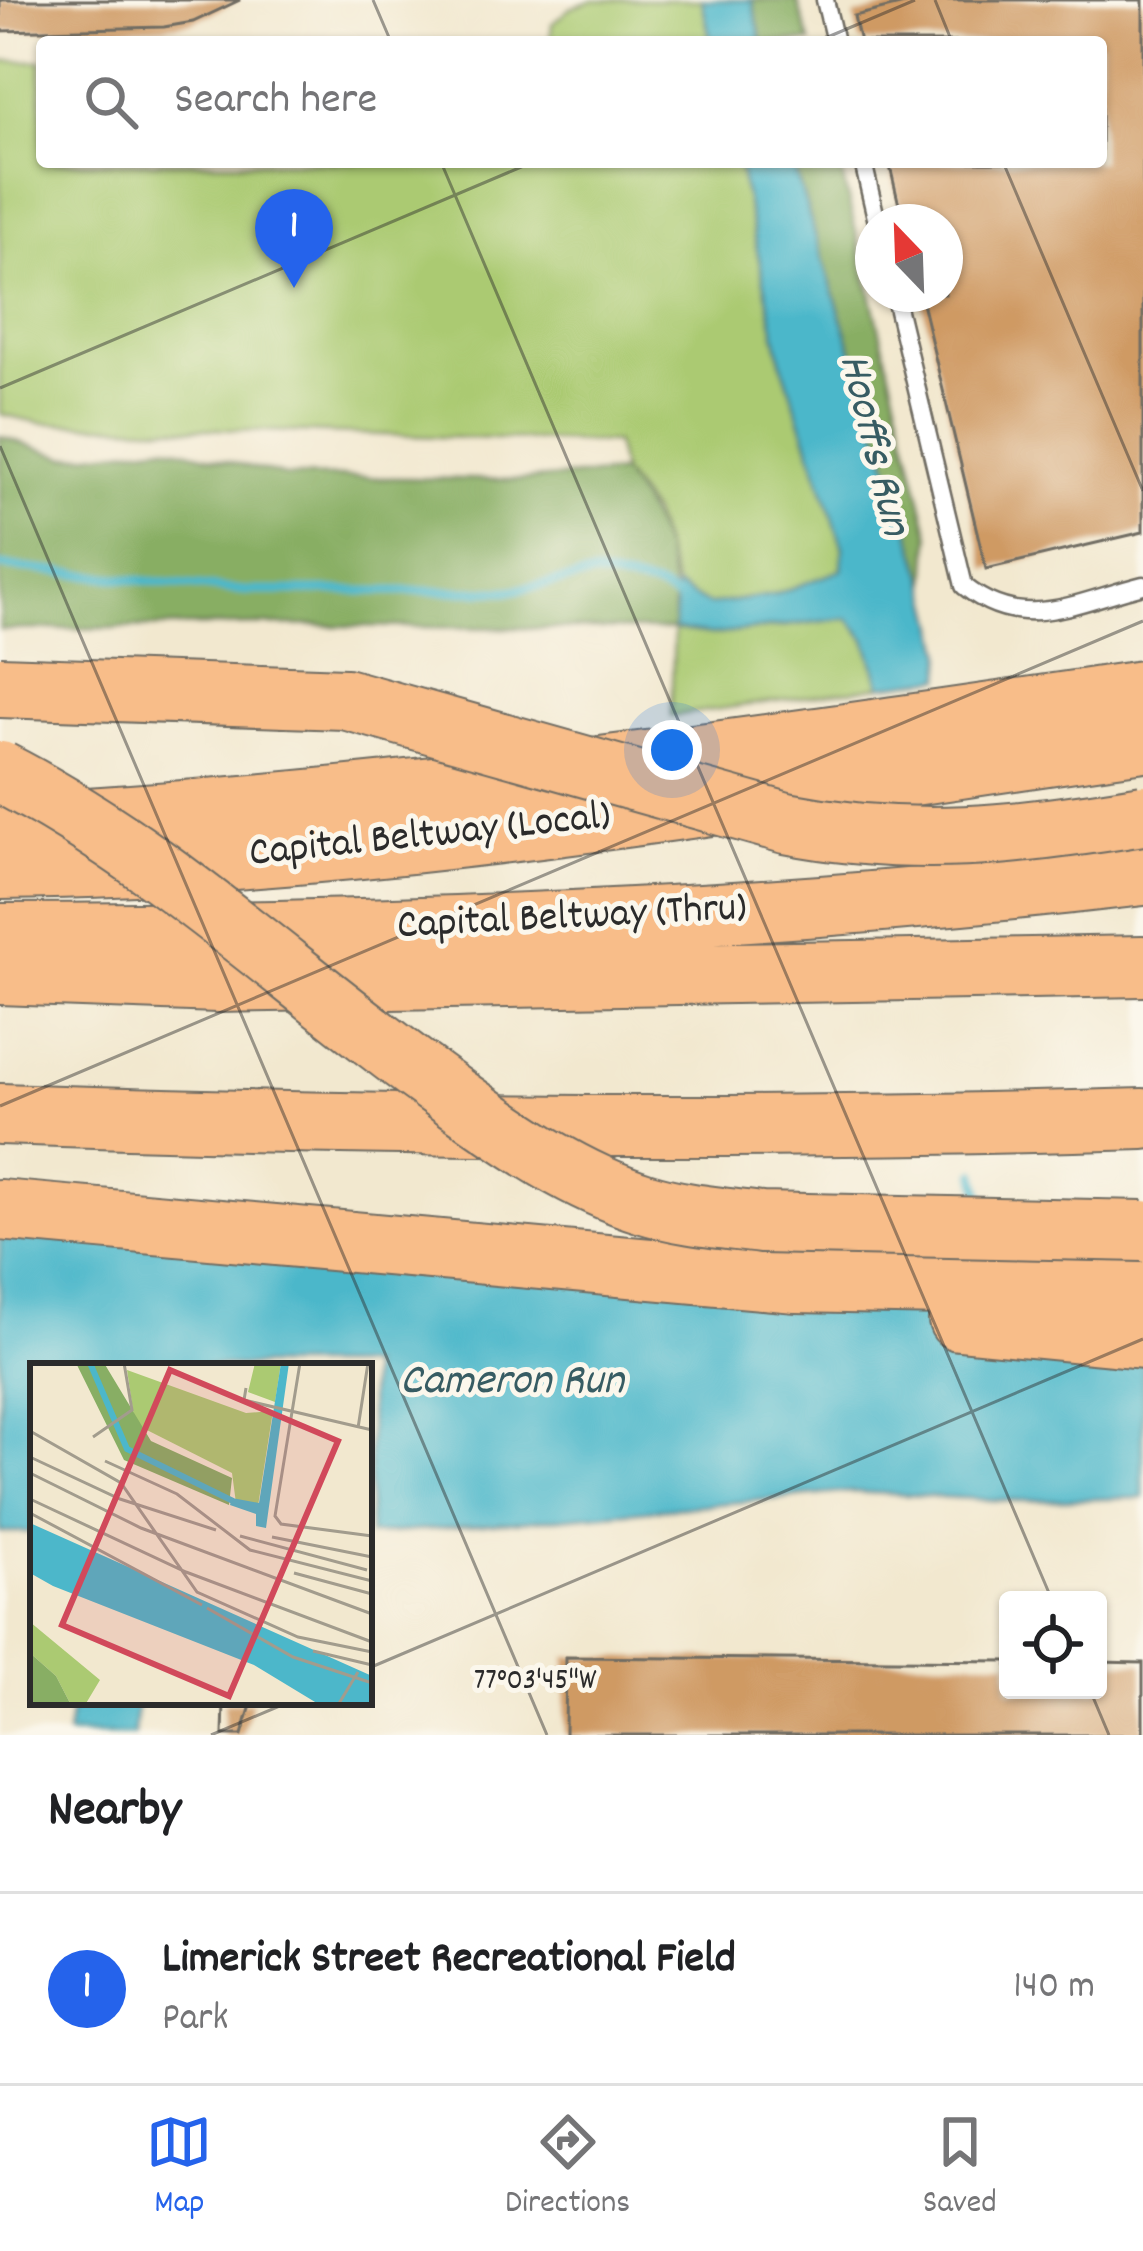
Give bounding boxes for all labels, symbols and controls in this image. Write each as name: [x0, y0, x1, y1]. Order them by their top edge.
search box: [36, 36, 1107, 168]
icon: search: [78, 69, 144, 135]
text: Search here: [174, 70, 377, 134]
pin: 1: [255, 189, 333, 288]
north arrow: [855, 204, 963, 312]
water label: Hooffs Run: [819, 348, 926, 544]
your location: [642, 720, 702, 780]
street label: Capital Beltway (Local): [246, 788, 614, 886]
street label: Capital Beltway (Thru): [396, 880, 748, 958]
water label: Cameron Run: [400, 1351, 625, 1415]
inset map: [30, 1363, 372, 1705]
map controls: [999, 1591, 1107, 1699]
button: locate: [999, 1591, 1107, 1699]
text: 77°03'45"W: [474, 1661, 597, 1704]
text: Nearby: [48, 1777, 181, 1849]
text: Limerick Street Recreational Field: [162, 1929, 736, 1993]
text: 1: [83, 1961, 91, 2016]
text: 140 m: [1013, 1961, 1095, 2016]
text: Park: [162, 1993, 228, 2048]
tab: Map: [146, 2109, 212, 2228]
tab: Directions: [505, 2109, 630, 2228]
tab: Saved: [923, 2109, 997, 2228]

